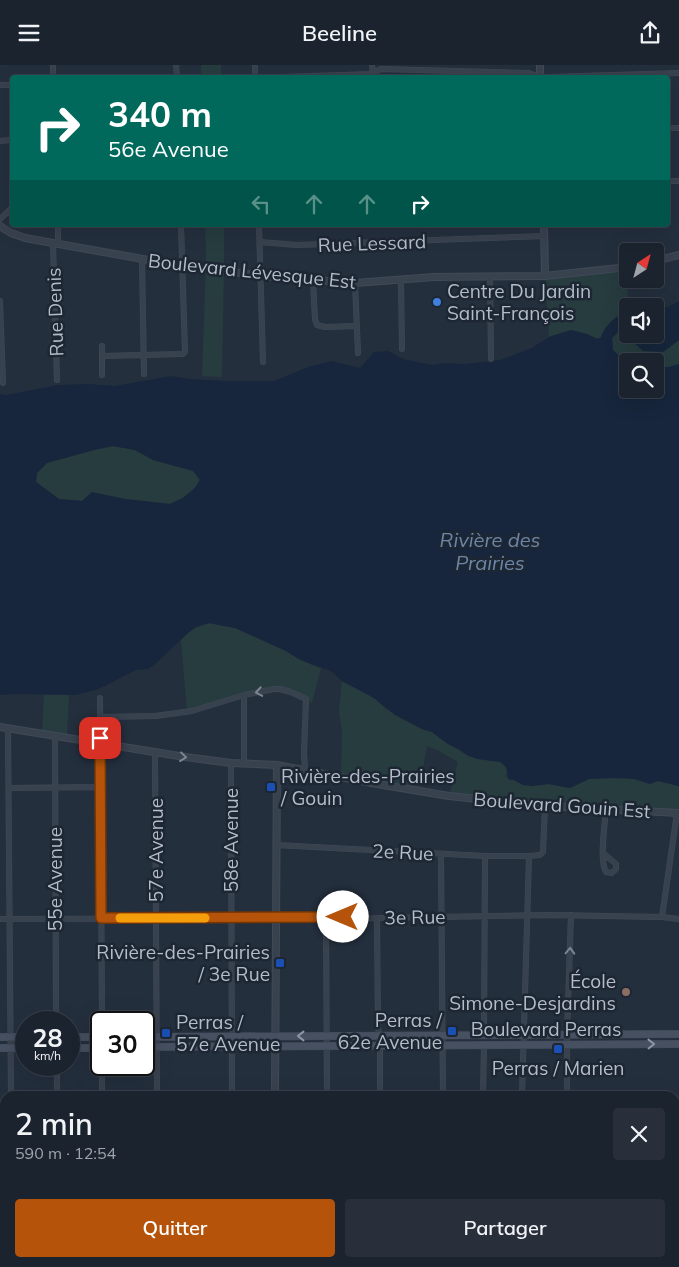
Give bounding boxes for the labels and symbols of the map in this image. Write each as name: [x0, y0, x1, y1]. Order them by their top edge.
street label: Rue Lessard: [317, 229, 427, 257]
north arrow: [619, 243, 664, 287]
street label: Boulevard Lévesque Est: [147, 248, 357, 294]
street label: Rue Denis: [41, 267, 69, 357]
place label: Centre Du Jardin Saint-François: [447, 279, 591, 325]
marker: Centre Du Jardin Saint-François: [431, 296, 443, 308]
water label: Rivière des Prairies: [440, 527, 541, 575]
one-way arrow: [255, 686, 264, 696]
pin: [79, 717, 121, 759]
one-way arrow: [179, 751, 187, 761]
place label: Rivière-des-Prairies / Gouin: [280, 764, 455, 810]
marker: Rivière-des-Prairies / Gouin: [265, 781, 277, 793]
street label: Boulevard Gouin Est: [473, 787, 652, 823]
street label: 58e Avenue: [219, 788, 243, 892]
street label: 57e Avenue: [144, 798, 168, 902]
street label: 55e Avenue: [43, 827, 67, 931]
street label: 2e Rue: [372, 838, 434, 866]
position arrow: [316, 890, 368, 942]
street label: 3e Rue: [384, 904, 446, 930]
place label: Rivière-des-Prairies / 3e Rue: [96, 940, 270, 986]
one-way arrow: [564, 947, 575, 955]
marker: Rivière-des-Prairies / 3e Rue: [274, 957, 286, 969]
place label: École Simone-Desjardins: [449, 969, 616, 1015]
marker: École Simone-Desjardins: [620, 986, 632, 998]
place label: Perras / 62e Avenue: [338, 1008, 443, 1054]
place label: Perras / 57e Avenue: [176, 1010, 280, 1056]
speed limit sign: 30: [90, 1011, 155, 1076]
street label: Boulevard Perras: [471, 1017, 621, 1041]
marker: Perras / 62e Avenue: [446, 1025, 458, 1037]
marker: Perras / 57e Avenue: [160, 1027, 172, 1039]
one-way arrow: [296, 1031, 304, 1041]
one-way arrow: [647, 1039, 655, 1050]
marker: Perras / Marien: [552, 1043, 564, 1055]
place label: Perras / Marien: [492, 1056, 624, 1080]

